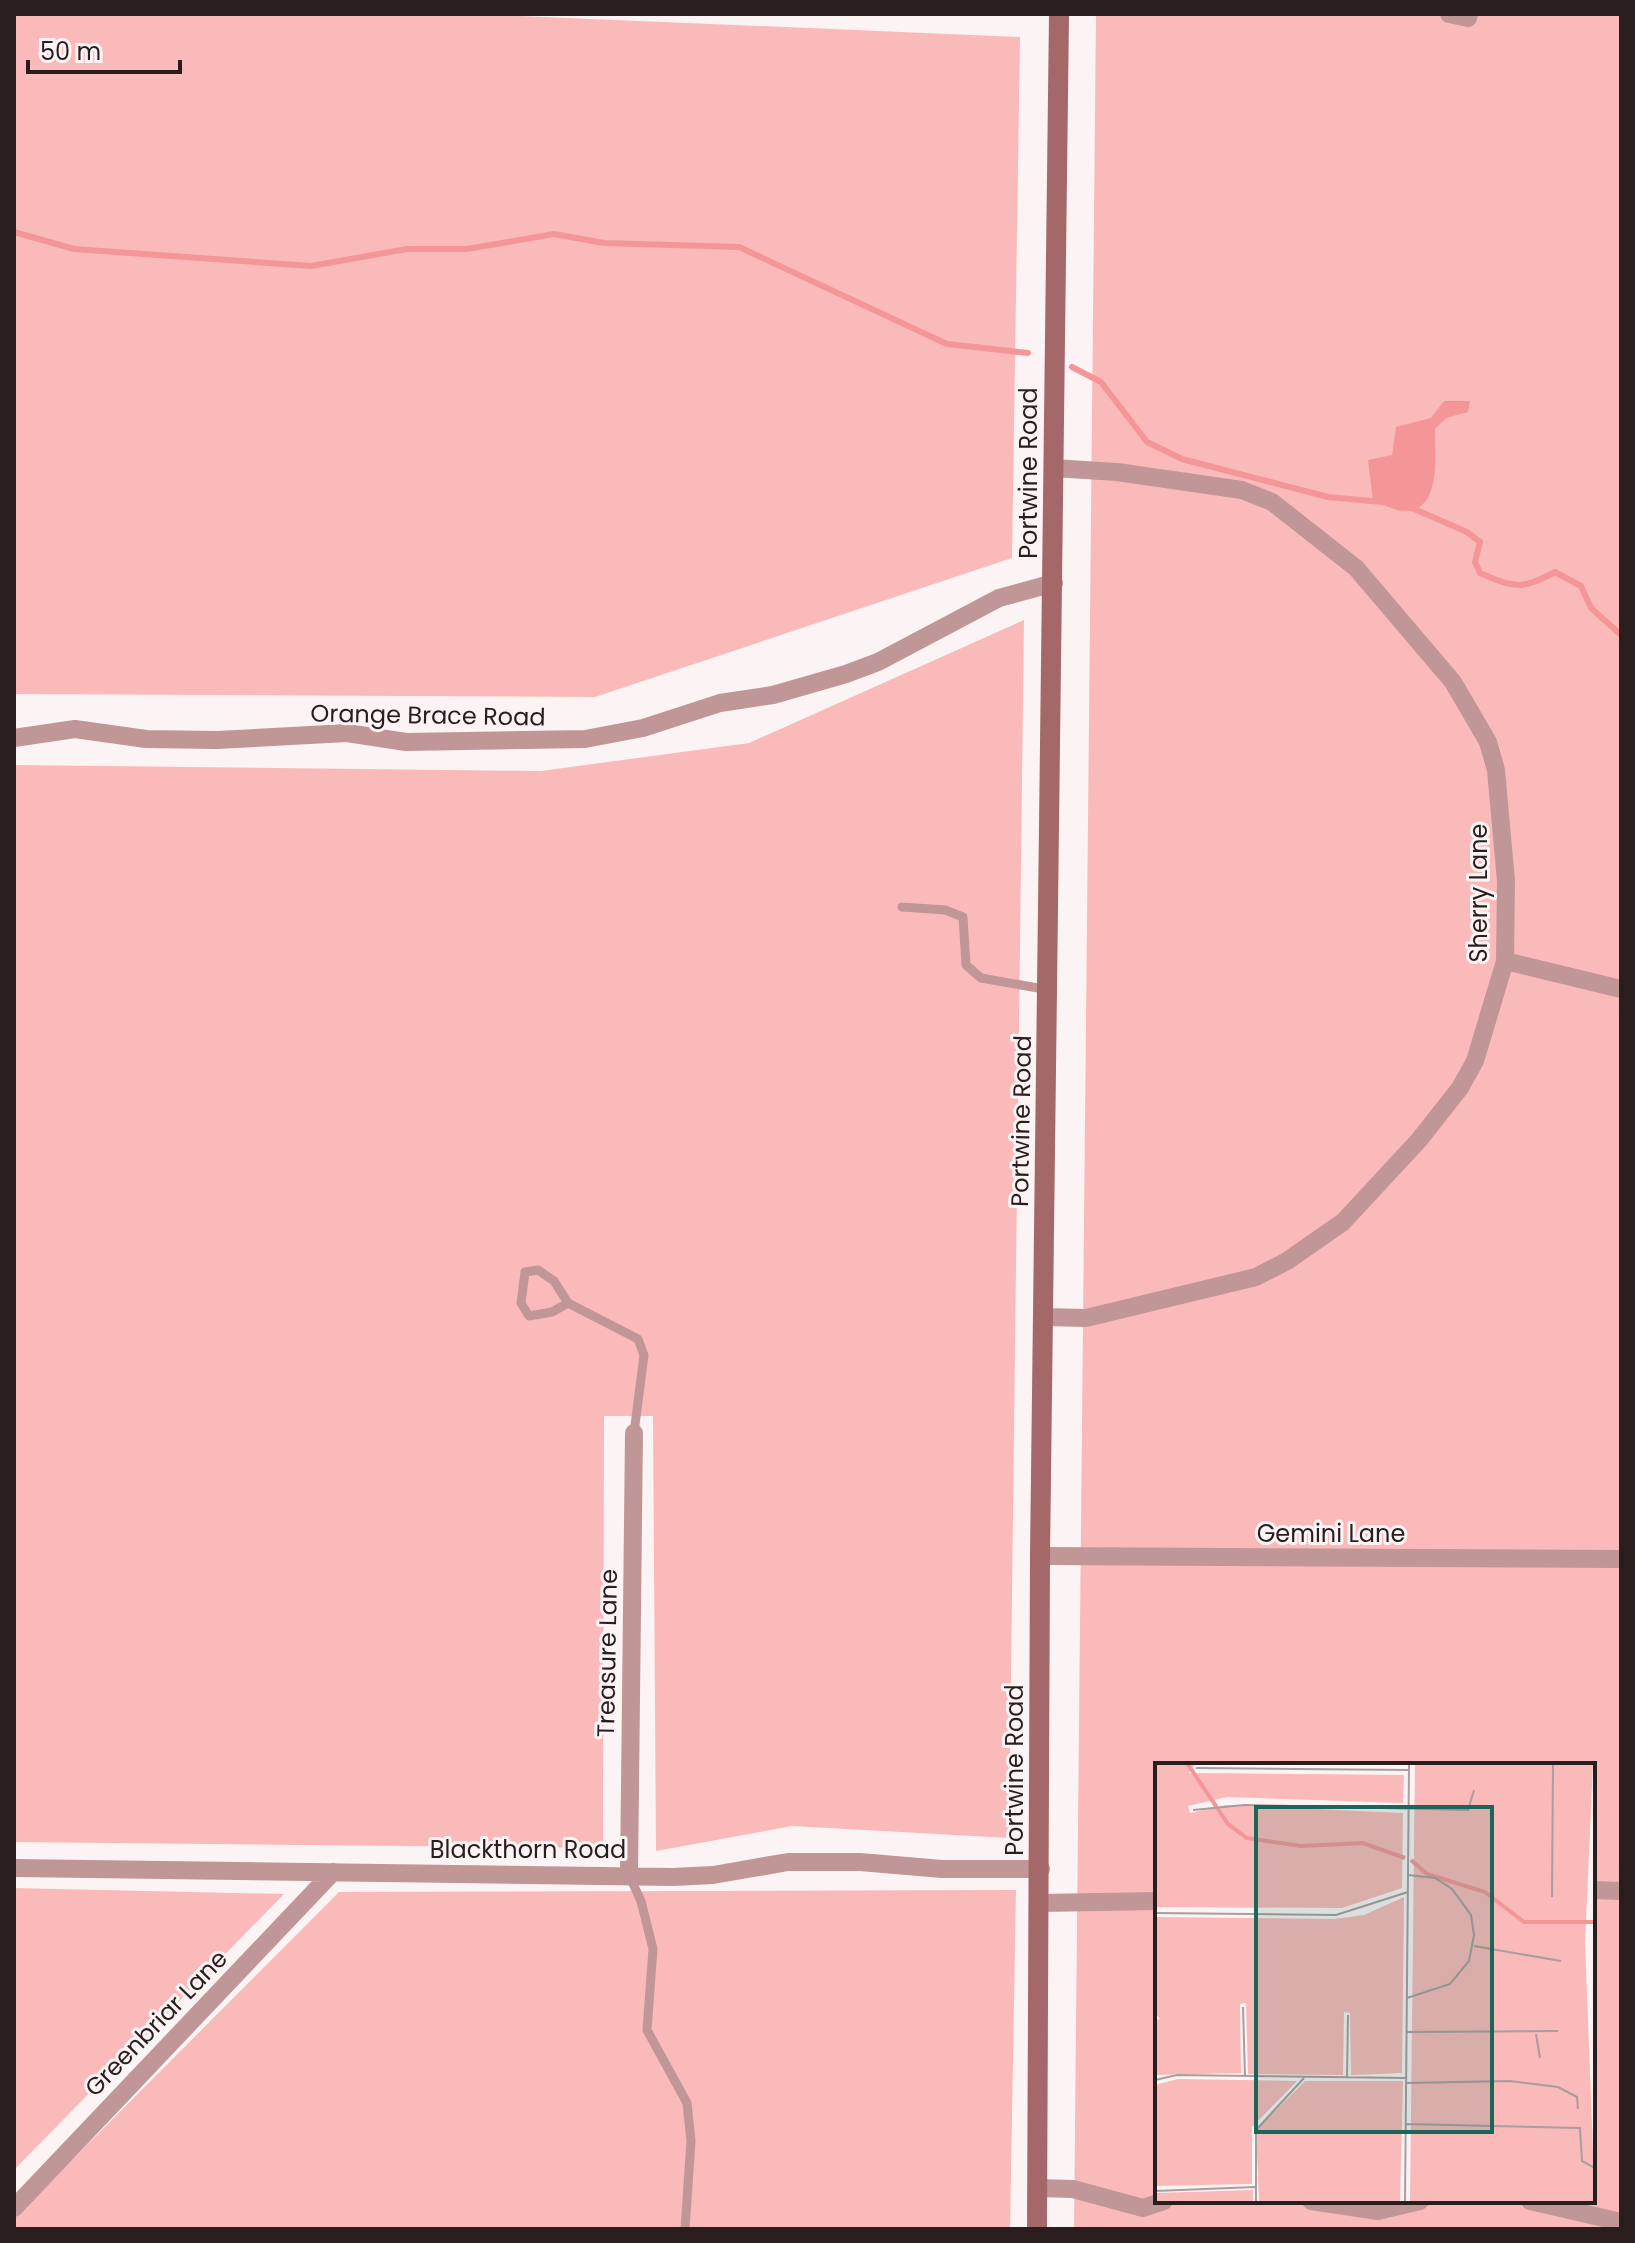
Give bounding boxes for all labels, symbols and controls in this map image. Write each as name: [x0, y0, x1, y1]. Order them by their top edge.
scale bar: [28, 24, 180, 74]
text: 50 m: [40, 35, 101, 68]
street label: Portwine Road: [1012, 387, 1045, 559]
street label: Orange Brace Road: [310, 696, 546, 734]
street label: Sherry Lane: [1462, 824, 1495, 962]
street label: Portwine Road: [1003, 1035, 1039, 1207]
street label: Gemini Lane: [1257, 1517, 1405, 1550]
street label: Treasure Lane: [589, 1569, 625, 1737]
street label: Portwine Road: [998, 1684, 1031, 1856]
inset map: [1155, 1763, 1595, 2203]
street label: Blackthorn Road: [430, 1833, 626, 1866]
street label: Greenbriar Lane: [77, 1942, 235, 2104]

